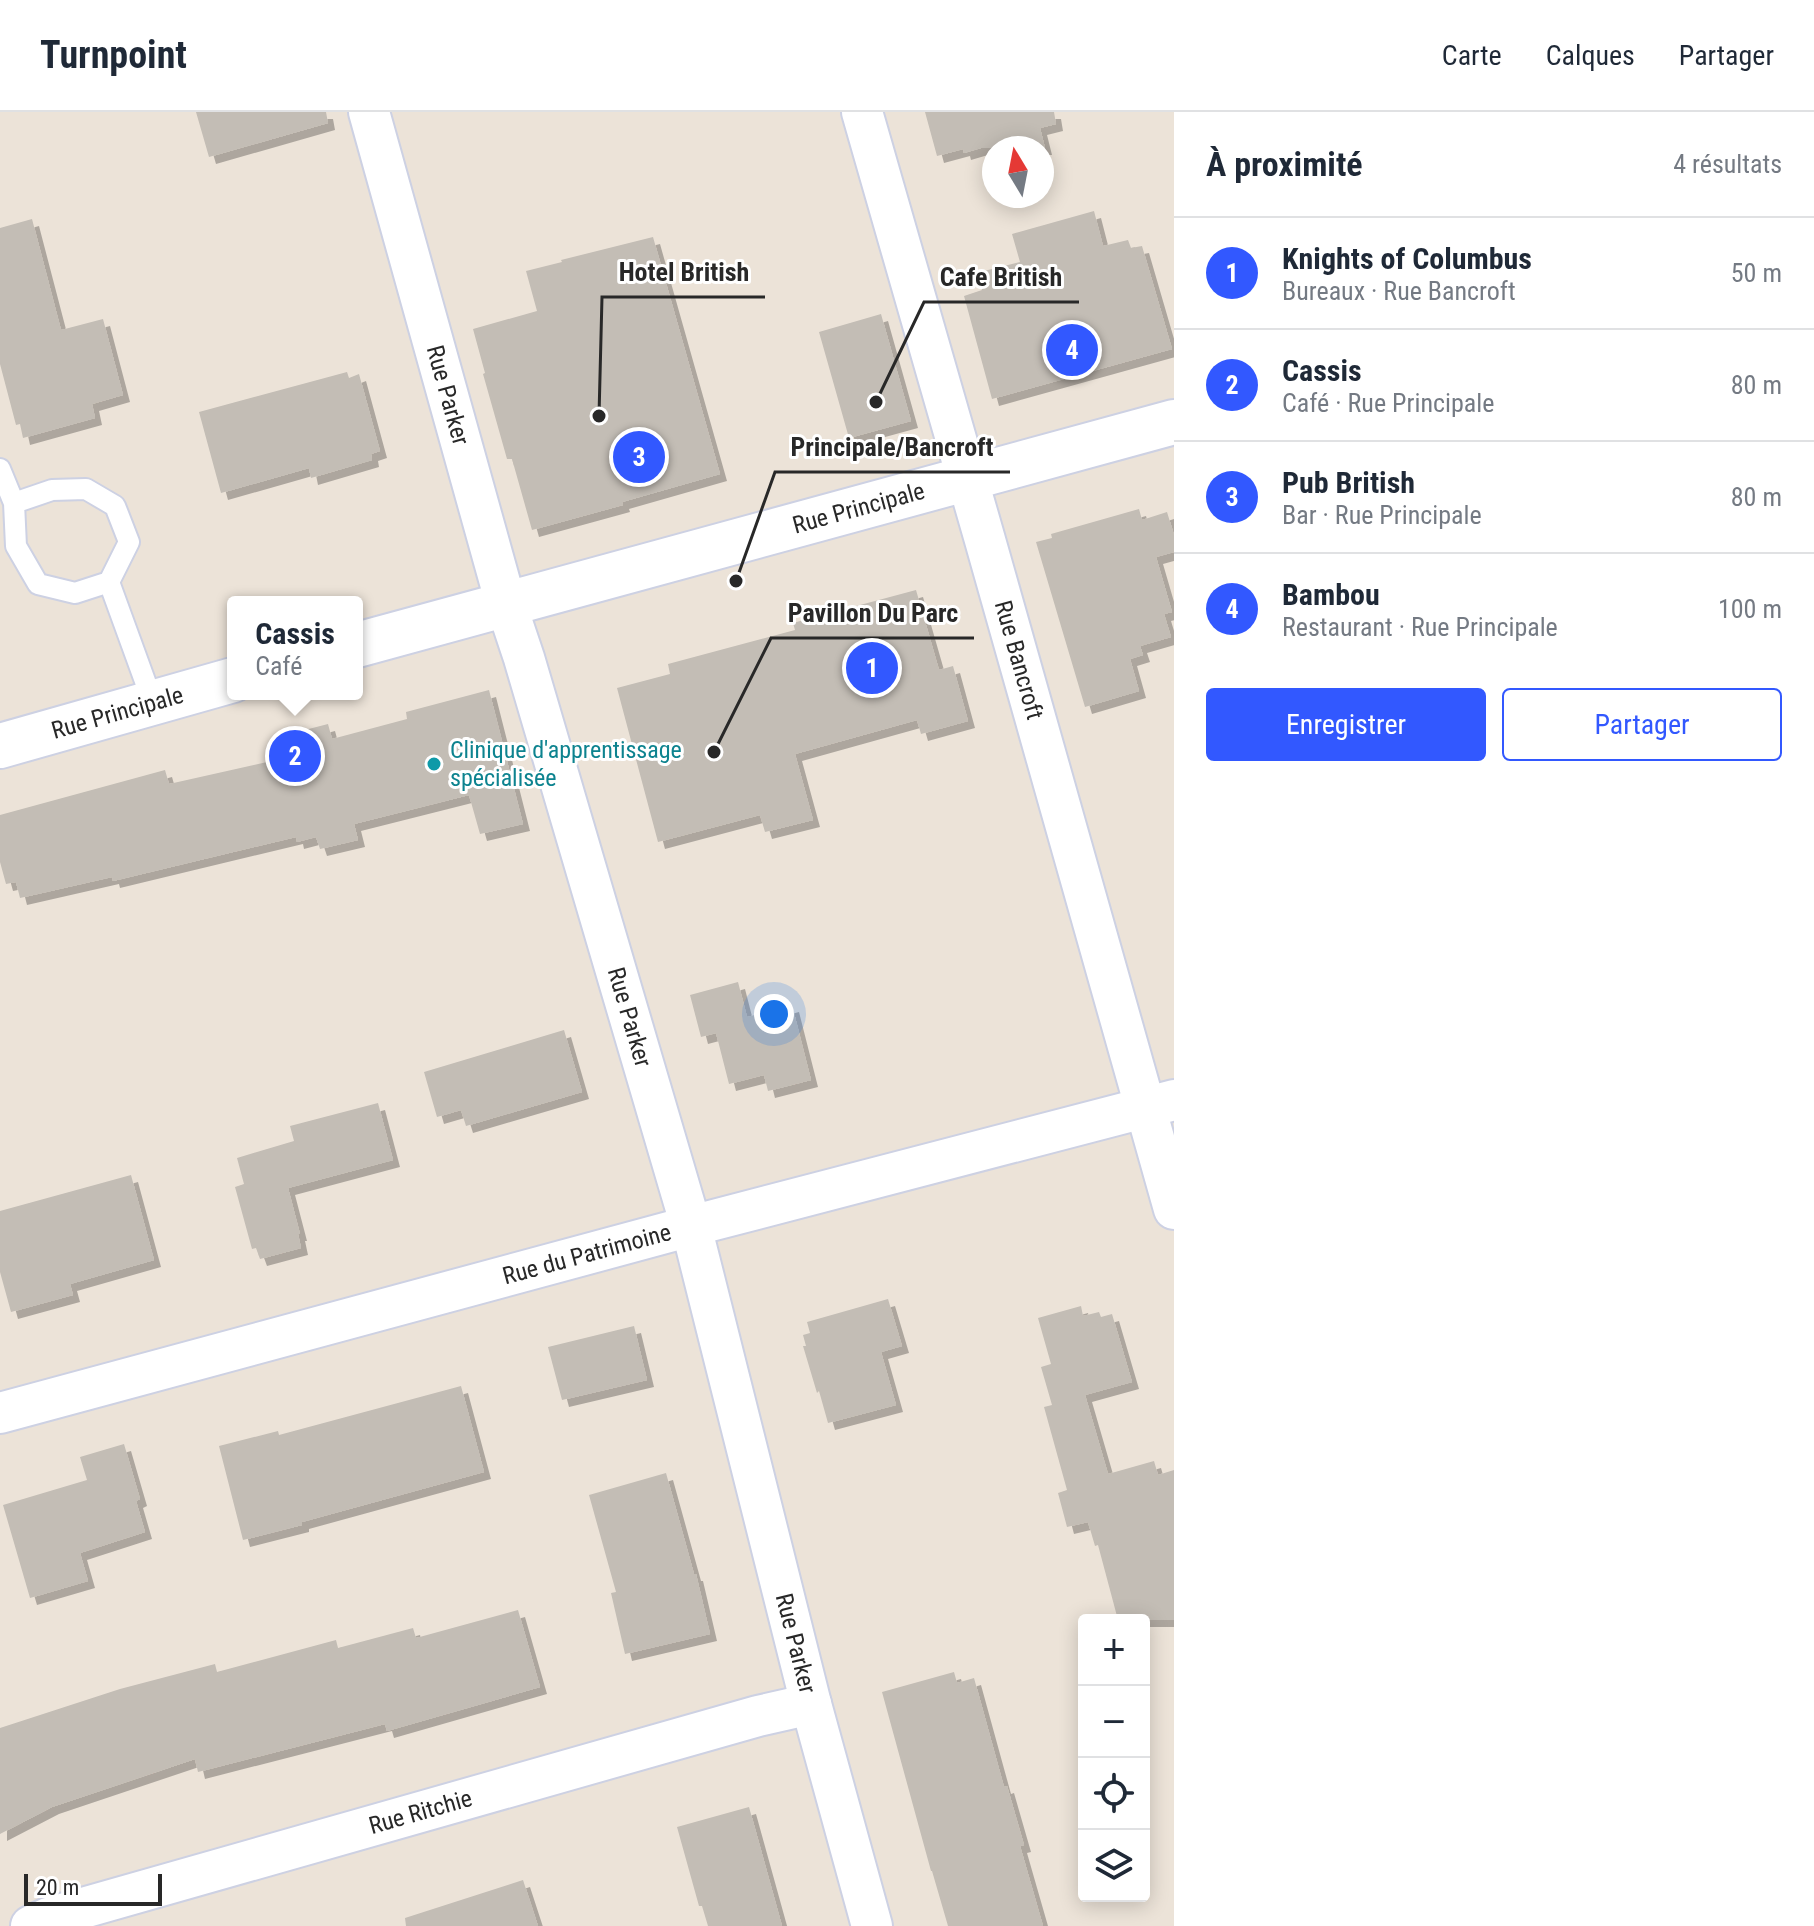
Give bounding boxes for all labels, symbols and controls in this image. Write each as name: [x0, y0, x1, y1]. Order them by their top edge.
text: Turnpoint: [40, 33, 187, 77]
text: Carte: [1442, 39, 1502, 72]
text: Calques: [1546, 39, 1635, 72]
text: Partager: [1679, 39, 1774, 72]
north arrow: [982, 136, 1054, 208]
text: À proximité: [1206, 144, 1363, 184]
text: 4 résultats: [1673, 149, 1782, 179]
text: Knights of Columbus: [1282, 241, 1532, 276]
callout: Hotel British: [602, 247, 765, 297]
callout: Cafe British: [924, 252, 1079, 302]
text: Hotel British: [619, 257, 749, 287]
text: 1: [1225, 258, 1239, 288]
text: 50 m: [1731, 258, 1782, 288]
text: Cafe British: [940, 262, 1062, 292]
text: Bureaux · Rue Bancroft: [1282, 276, 1516, 306]
pin: 4: [1046, 320, 1098, 380]
street label: Rue Parker: [421, 342, 475, 448]
text: Cassis: [1282, 353, 1362, 388]
text: 2: [1225, 370, 1239, 400]
text: 80 m: [1731, 370, 1782, 400]
text: Café · Rue Principale: [1282, 388, 1494, 418]
callout: Principale/Bancroft: [775, 422, 1010, 472]
pin: 3: [613, 427, 665, 487]
text: Principale/Bancroft: [790, 432, 994, 462]
text: Pub British: [1282, 465, 1415, 500]
street label: Rue Principale: [790, 477, 928, 539]
text: 3: [1225, 482, 1239, 512]
text: 80 m: [1731, 482, 1782, 512]
text: Bar · Rue Principale: [1282, 500, 1482, 530]
text: Bambou: [1282, 577, 1380, 612]
callout: Pavillon Du Parc: [771, 588, 974, 638]
text: 4: [1225, 594, 1239, 624]
text: 100 m: [1718, 594, 1782, 624]
popup: [227, 596, 363, 700]
street label: Rue Bancroft: [989, 597, 1049, 723]
text: Pavillon Du Parc: [788, 598, 958, 628]
text: Restaurant · Rue Principale: [1282, 612, 1558, 642]
text: Cassis: [255, 616, 335, 651]
pin: 1: [846, 638, 898, 698]
text: Café: [255, 651, 302, 681]
street label: Rue Principale: [48, 681, 186, 745]
button: Enregistrer: [1206, 688, 1486, 761]
button: Partager: [1502, 688, 1782, 761]
pin: 2: [269, 726, 321, 786]
place label: Clinique d'apprentissage spécialisée: [450, 736, 682, 792]
marker: Clinique d'apprentissage spécialisée: [425, 755, 443, 773]
street label: Rue Parker: [602, 964, 657, 1070]
your location: [754, 994, 794, 1034]
street label: Rue du Patrimoine: [500, 1218, 674, 1290]
street label: Rue Parker: [770, 1590, 822, 1696]
map controls: [1078, 1614, 1150, 1902]
button: +: [1078, 1614, 1150, 1686]
button: −: [1078, 1686, 1150, 1758]
button: locate: [1078, 1758, 1150, 1830]
street label: Rue Ritchie: [366, 1784, 475, 1840]
button: layers: [1078, 1830, 1150, 1902]
scale bar: [24, 1870, 162, 1906]
text: 20 m: [36, 1875, 79, 1900]

